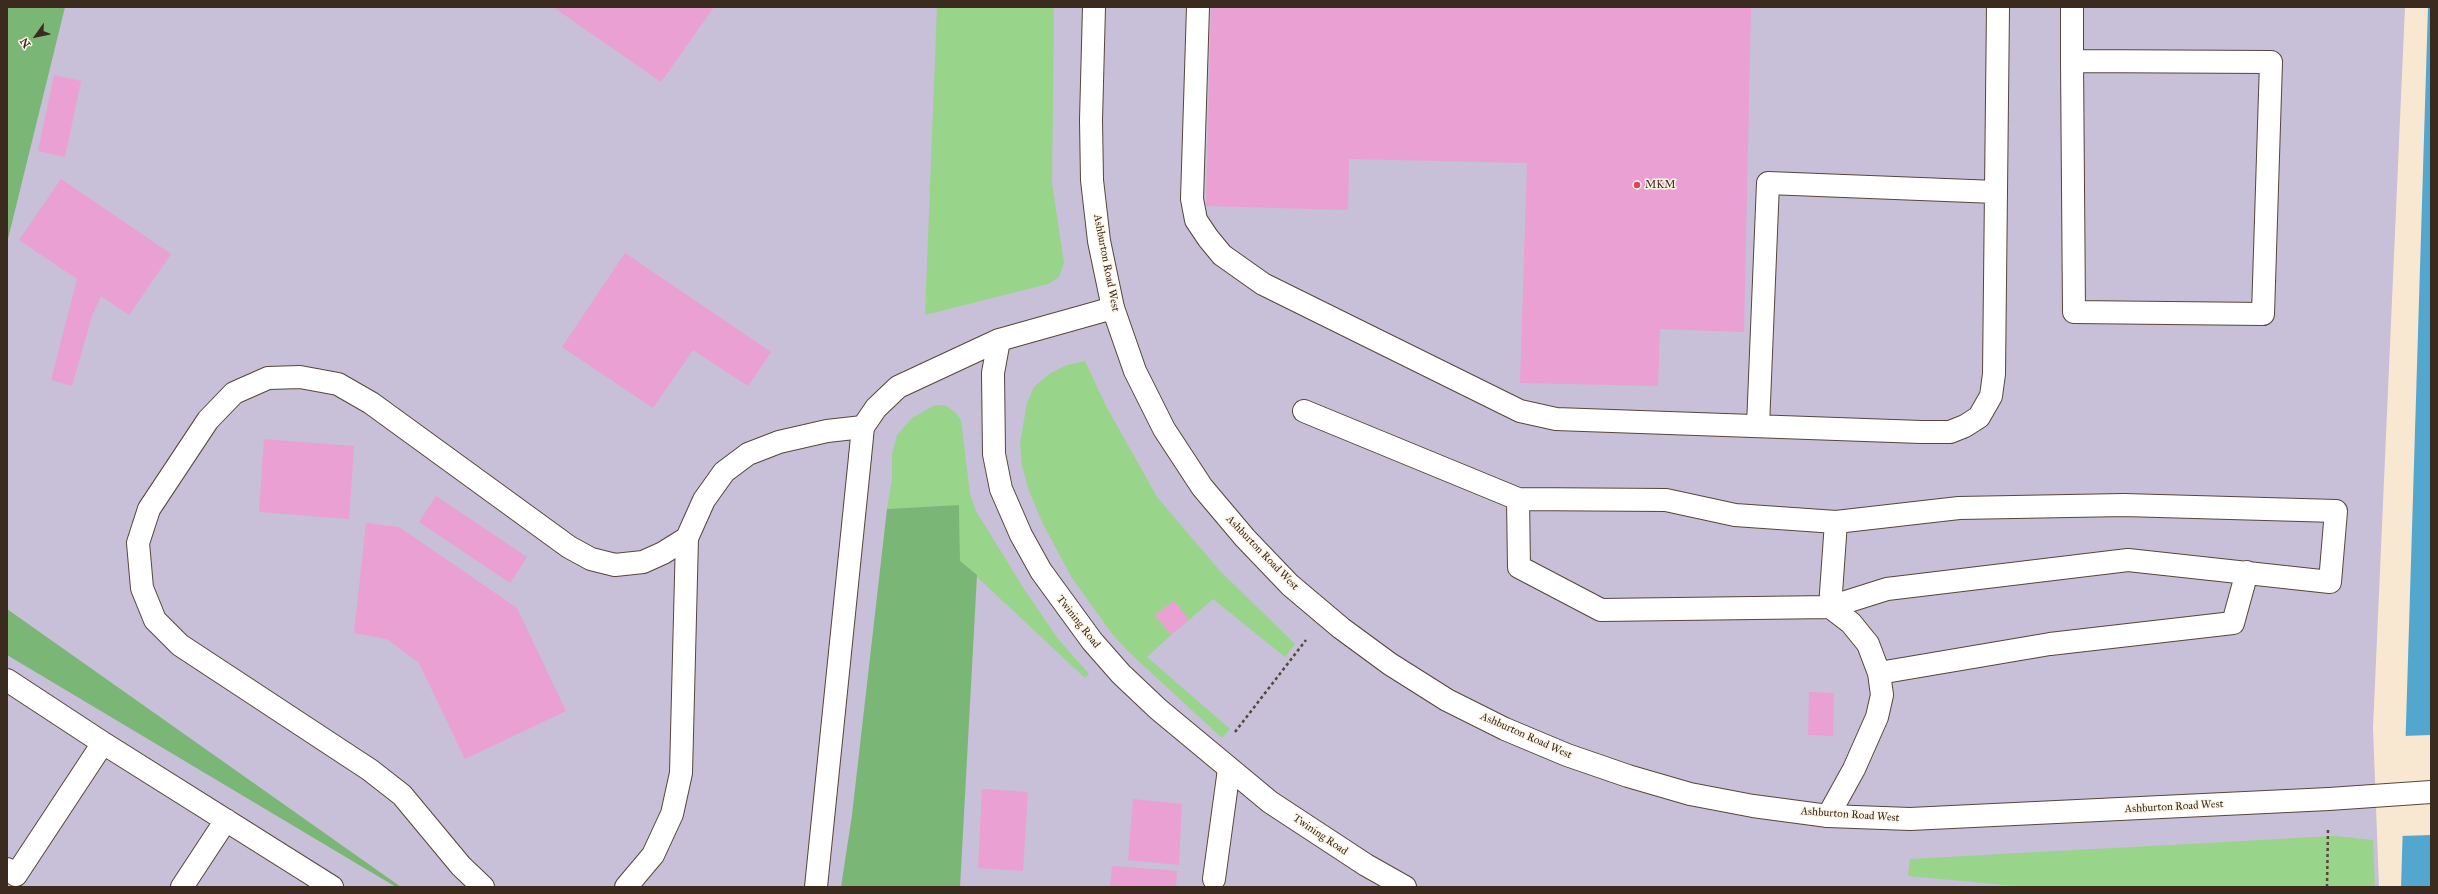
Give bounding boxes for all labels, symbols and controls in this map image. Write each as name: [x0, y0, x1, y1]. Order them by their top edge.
north arrow: [16, 16, 56, 56]
text: N: [18, 35, 34, 50]
place label: MKM: [1645, 178, 1675, 192]
marker: MKM: [1632, 180, 1642, 190]
street label: Ashburton Road West: [1090, 213, 1122, 313]
street label: Ashburton Road West: [1223, 513, 1301, 593]
street label: Twining Road: [1053, 593, 1103, 651]
street label: Ashburton Road West: [1478, 710, 1574, 762]
street label: Ashburton Road West: [2124, 798, 2224, 816]
street label: Ashburton Road West: [1800, 805, 1900, 825]
street label: Twining Road: [1290, 812, 1350, 858]

